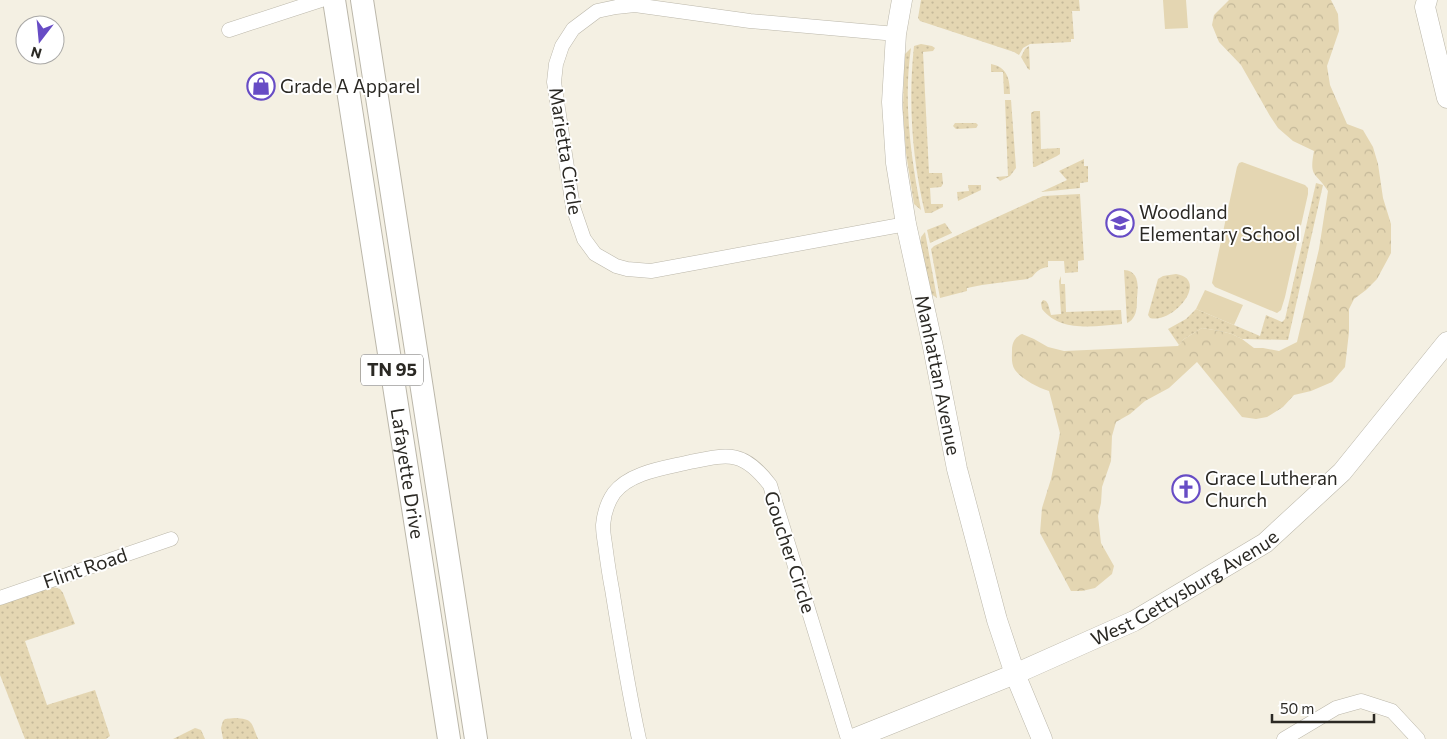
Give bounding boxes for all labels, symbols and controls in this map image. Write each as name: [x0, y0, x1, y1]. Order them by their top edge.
north arrow: [15, 15, 65, 65]
text: N: [29, 43, 44, 63]
shop icon: Grade A Apparel: [246, 71, 276, 101]
place label: Grade A Apparel: [280, 74, 420, 97]
street label: Marietta Circle: [545, 85, 588, 216]
place label: Woodland Elementary School: [1139, 200, 1300, 245]
school or university icon: Woodland Elementary School: [1105, 208, 1135, 238]
street label: Manhattan Avenue: [911, 293, 966, 457]
road number: TN 95: [361, 354, 423, 386]
street label: Lafayette Drive: [387, 406, 430, 540]
place label: Grace Lutheran Church: [1205, 466, 1338, 511]
church icon: Grace Lutheran Church: [1171, 474, 1201, 504]
street label: Goucher Circle: [760, 488, 821, 616]
street label: West Gettysburg Avenue: [1087, 525, 1283, 650]
street label: Flint Road: [40, 542, 130, 593]
scale bar: [1272, 692, 1374, 724]
text: 50 m: [1280, 699, 1314, 717]

